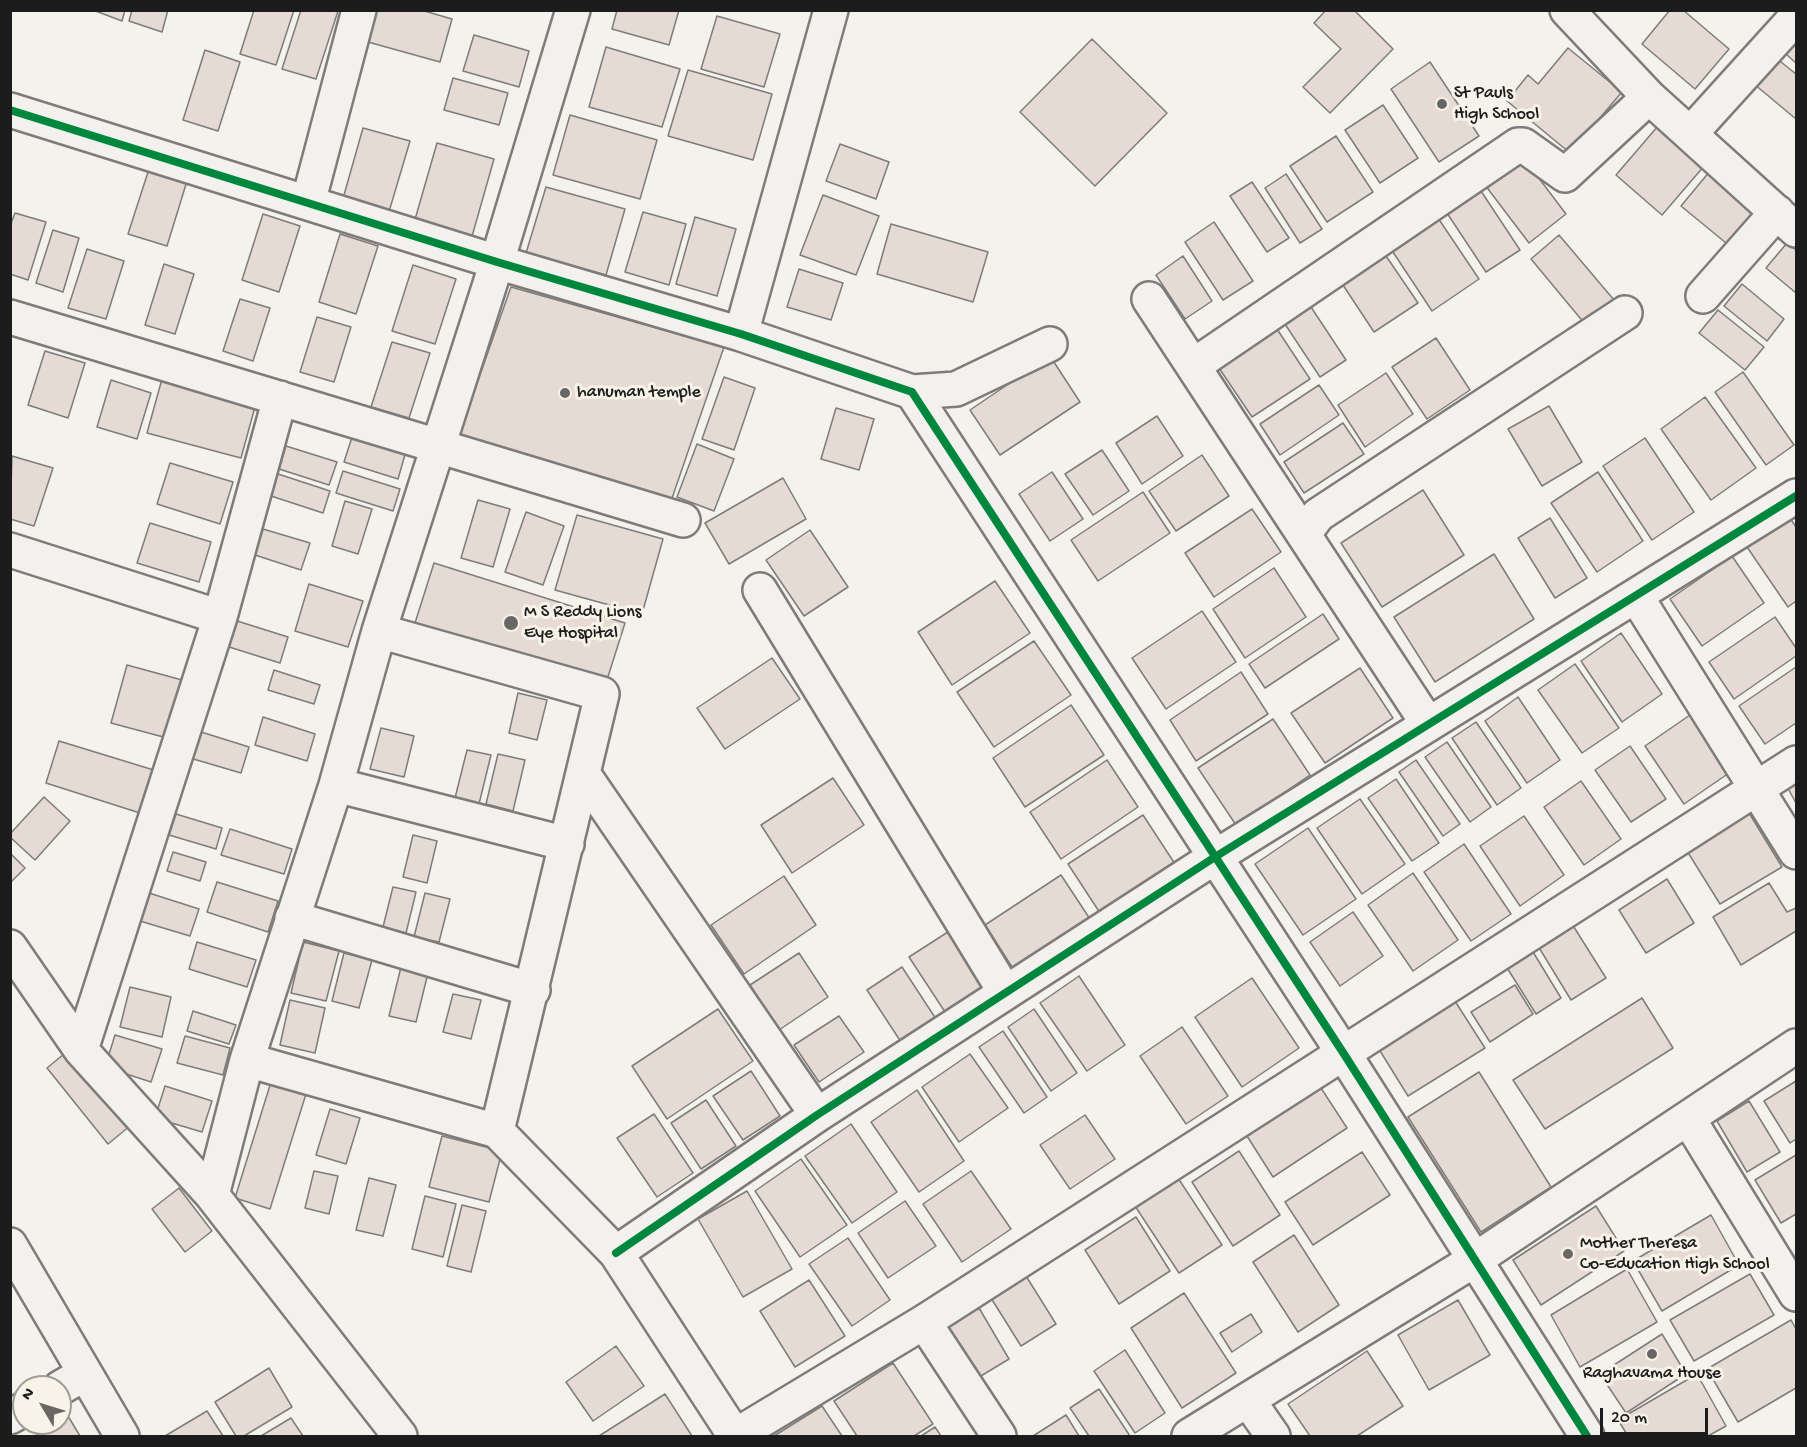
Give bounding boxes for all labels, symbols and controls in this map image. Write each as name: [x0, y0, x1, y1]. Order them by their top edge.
place label: St Pauls High School: [1454, 83, 1539, 125]
marker: St Pauls High School: [1435, 97, 1449, 111]
place label: hanuman temple: [577, 382, 701, 404]
marker: hanuman temple: [558, 386, 572, 400]
place label: M S Reddy Lions Eye Hospital: [524, 602, 641, 644]
marker: M S Reddy Lions Eye Hospital: [502, 614, 520, 632]
place label: Mother Theresa Co-Education High School: [1580, 1233, 1770, 1276]
marker: Mother Theresa Co-Education High School: [1561, 1247, 1575, 1261]
marker: Raghavama House: [1645, 1347, 1659, 1361]
place label: Raghavama House: [1583, 1363, 1721, 1385]
north arrow: [12, 1375, 72, 1435]
text: N: [18, 1385, 40, 1405]
scale bar: [1603, 1396, 1711, 1434]
text: 20 m: [1611, 1408, 1647, 1429]

